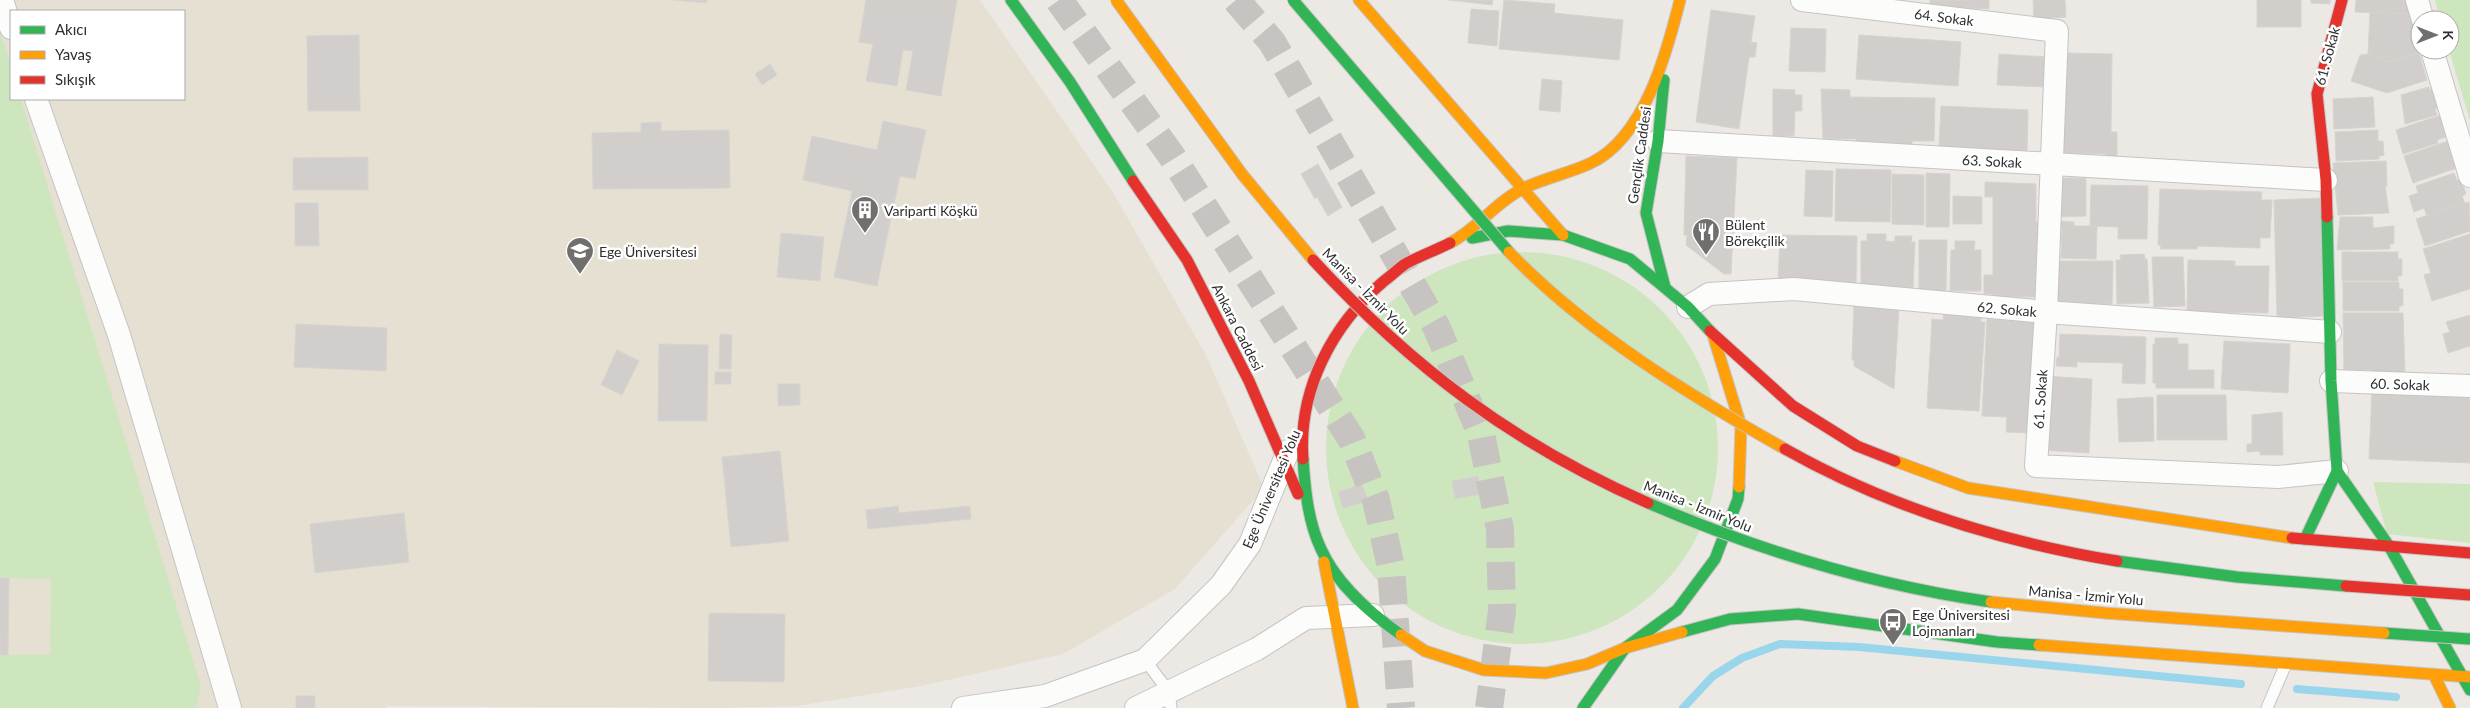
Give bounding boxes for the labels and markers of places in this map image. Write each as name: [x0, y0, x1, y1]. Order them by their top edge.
building icon: Variparti Köşkü: [850, 195, 880, 234]
place label: Variparti Köşkü: [884, 202, 978, 219]
place label: Bülent Börekçilik: [1725, 216, 1786, 249]
restaurant icon: Bülent Börekçilik: [1691, 217, 1721, 256]
school or university icon: Ege Üniversitesi: [565, 236, 595, 275]
place label: Ege Üniversitesi: [599, 243, 697, 260]
place label: Ege Üniversitesi Lojmanları: [1912, 606, 2010, 639]
bus stop icon: Ege Üniversitesi Lojmanları: [1878, 607, 1908, 646]

